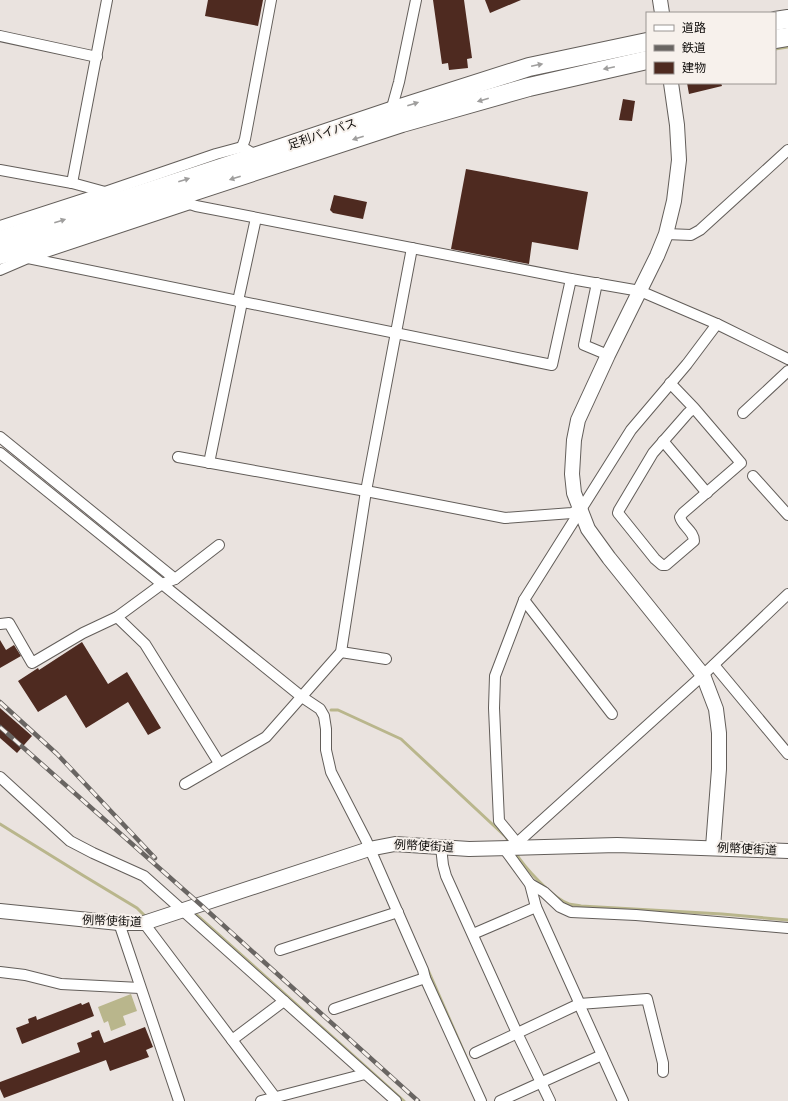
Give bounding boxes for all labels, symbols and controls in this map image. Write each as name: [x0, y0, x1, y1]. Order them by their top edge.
legend: [646, 12, 776, 84]
text: 道路: [682, 21, 706, 35]
text: 鉄道: [682, 41, 706, 55]
text: 建物: [682, 61, 706, 75]
one-way arrow: [531, 62, 544, 68]
one-way arrow: [603, 66, 615, 72]
one-way arrow: [477, 97, 489, 103]
one-way arrow: [408, 101, 420, 107]
street label: 足利バイパス: [286, 116, 358, 152]
one-way arrow: [352, 135, 364, 141]
one-way arrow: [229, 176, 241, 182]
one-way arrow: [178, 177, 190, 183]
one-way arrow: [55, 217, 67, 223]
street label: 例幣使街道: [394, 837, 454, 855]
street label: 例幣使街道: [717, 840, 777, 858]
street label: 例幣使街道: [82, 913, 142, 929]

